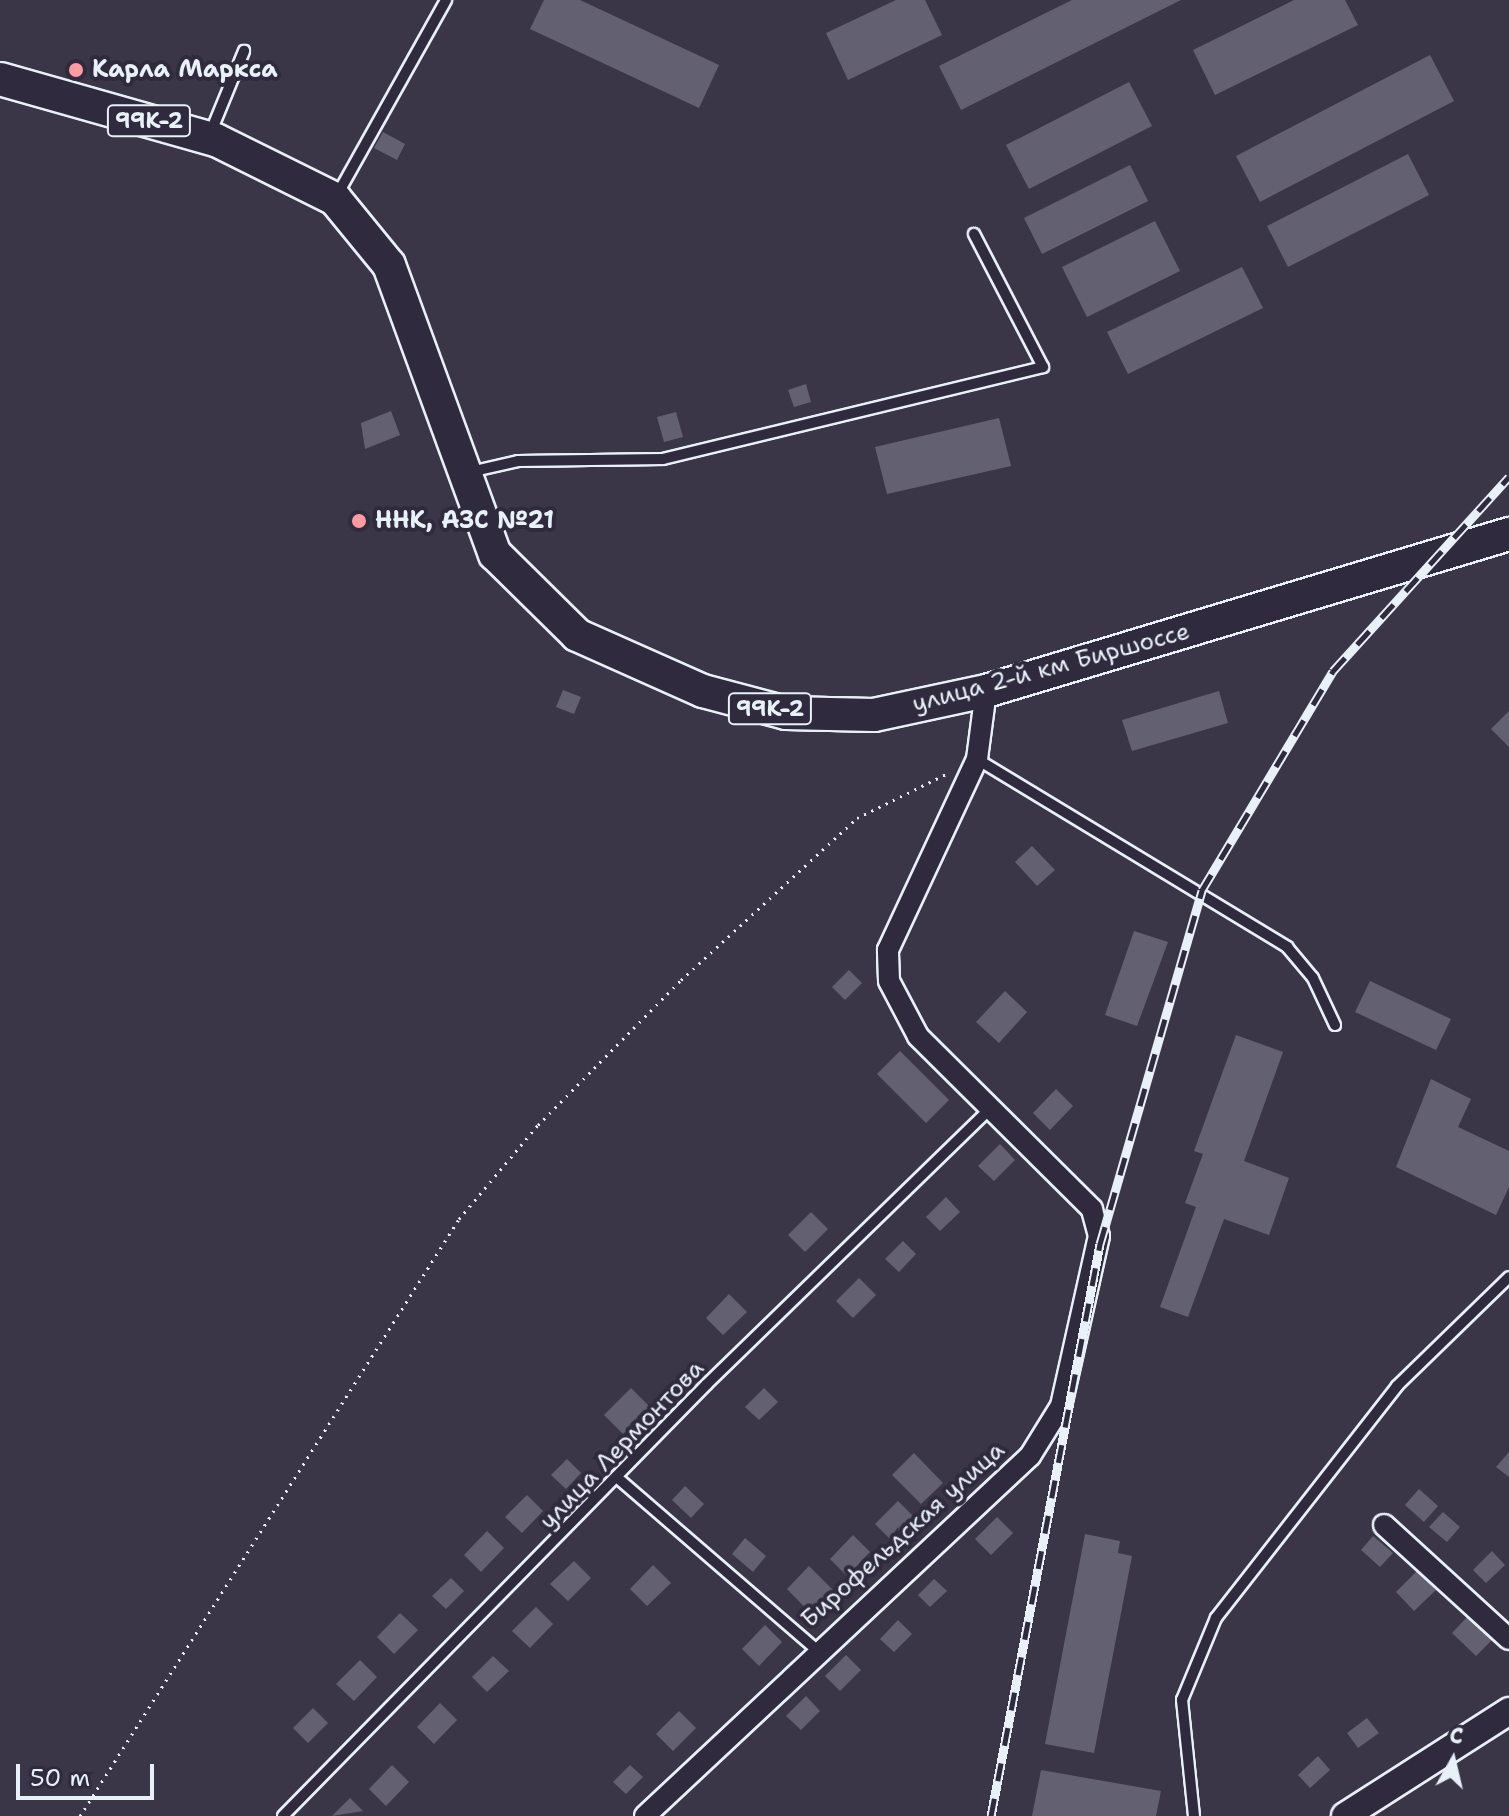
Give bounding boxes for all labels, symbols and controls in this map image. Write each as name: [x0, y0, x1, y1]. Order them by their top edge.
place label: Карла Маркса: [92, 56, 278, 84]
marker: Карла Маркса: [67, 61, 85, 79]
road number: 99К-2: [105, 103, 193, 139]
place label: ННК, АЗС №21: [375, 507, 554, 535]
marker: ННК, АЗС №21: [350, 512, 368, 530]
street label: улица 2-й км Биршоссе: [909, 617, 1193, 719]
road number: 99К-2: [726, 691, 814, 727]
street label: улица Лермонтова: [534, 1354, 710, 1536]
street label: Бирофельдская улица: [795, 1436, 1011, 1634]
north arrow: [1413, 1720, 1493, 1800]
text: С: [1448, 1720, 1465, 1751]
scale bar: [20, 1748, 158, 1798]
text: 50 m: [30, 1762, 90, 1794]

